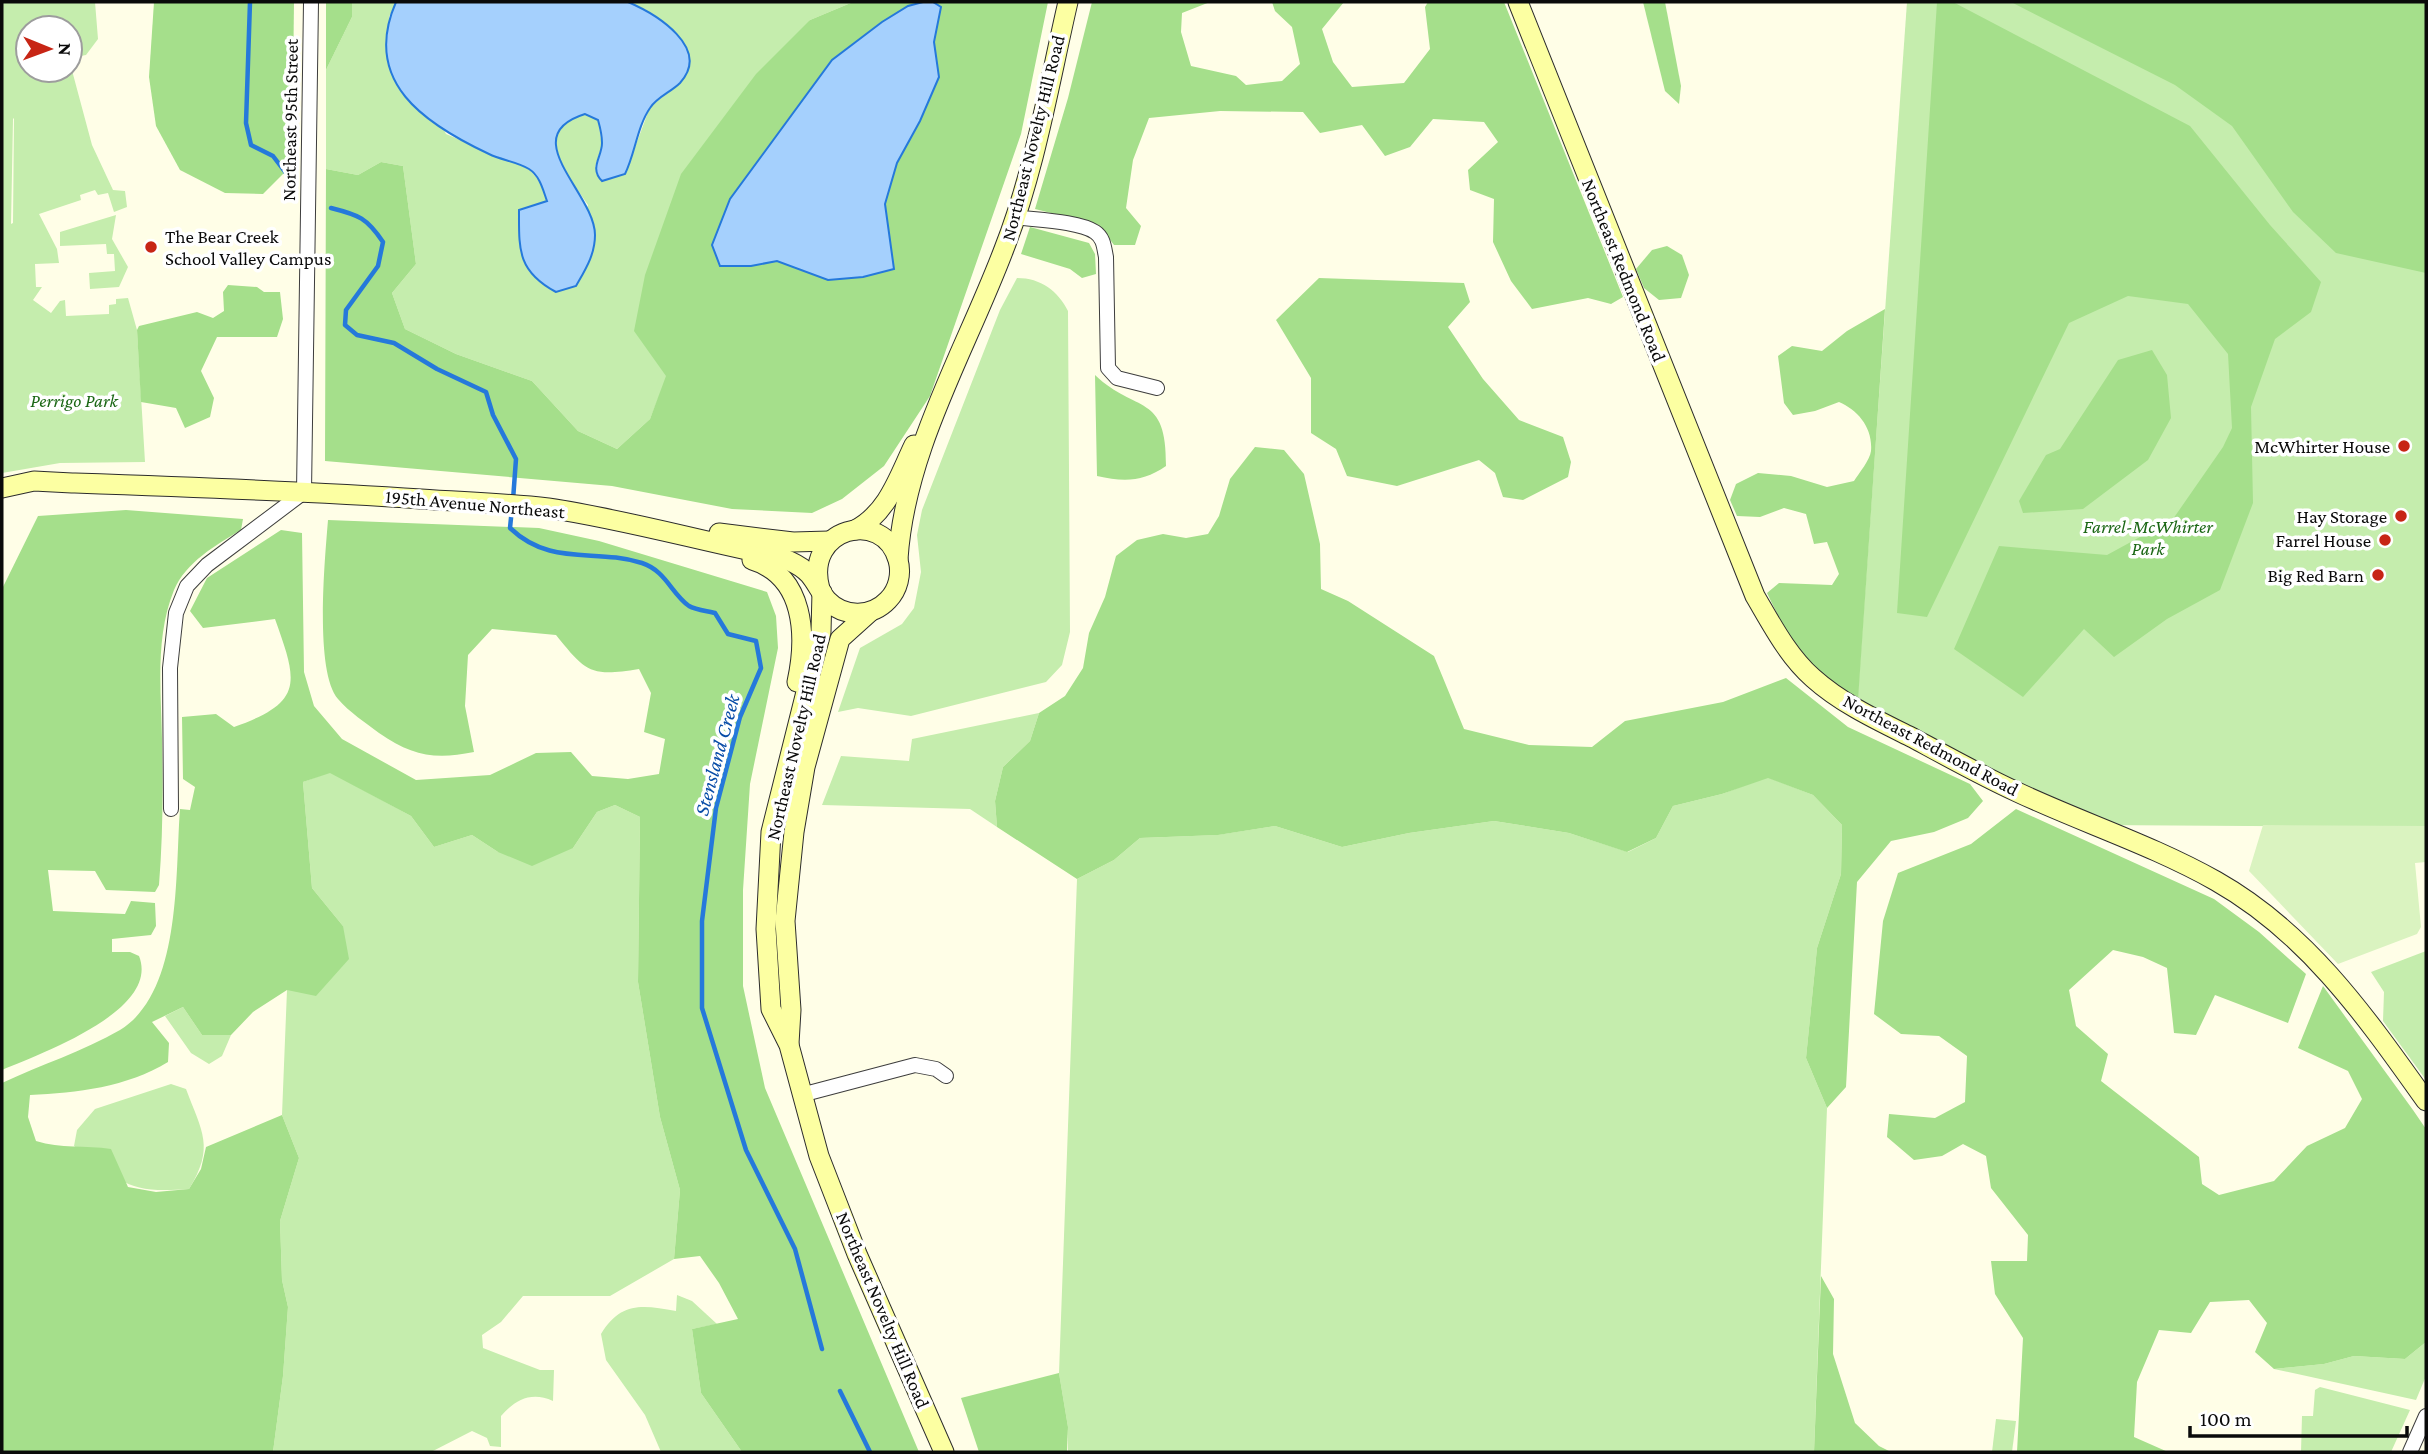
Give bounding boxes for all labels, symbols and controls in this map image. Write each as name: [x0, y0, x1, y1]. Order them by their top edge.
north arrow: [14, 14, 84, 84]
street label: Northeast Novelty Hill Road: [997, 33, 1069, 243]
street label: Northeast 95th Street: [278, 38, 302, 201]
text: N: [55, 43, 76, 56]
street label: Northeast Redmond Road: [1578, 176, 1670, 364]
place label: The Bear Creek School Valley Campus: [165, 226, 331, 269]
marker: The Bear Creek School Valley Campus: [143, 239, 159, 255]
park label: Perrigo Park: [30, 390, 119, 411]
place label: McWhirter House: [2254, 436, 2390, 457]
marker: McWhirter House: [2396, 438, 2412, 454]
street label: 195th Avenue Northeast: [384, 486, 566, 522]
place label: Hay Storage: [2296, 506, 2387, 527]
marker: Hay Storage: [2393, 508, 2409, 524]
park label: Farrel-McWhirter Park: [2083, 516, 2214, 559]
place label: Farrel House: [2275, 530, 2371, 551]
marker: Farrel House: [2377, 532, 2393, 548]
place label: Big Red Barn: [2268, 565, 2364, 586]
marker: Big Red Barn: [2370, 567, 2386, 583]
street label: Northeast Novelty Hill Road: [762, 632, 830, 842]
street label: Northeast Redmond Road: [1840, 690, 2022, 800]
water label: Stensland Creek: [689, 691, 745, 818]
street label: Northeast Novelty Hill Road: [832, 1209, 934, 1411]
scale bar: [2190, 1394, 2407, 1438]
text: 100 m: [2200, 1407, 2252, 1431]

